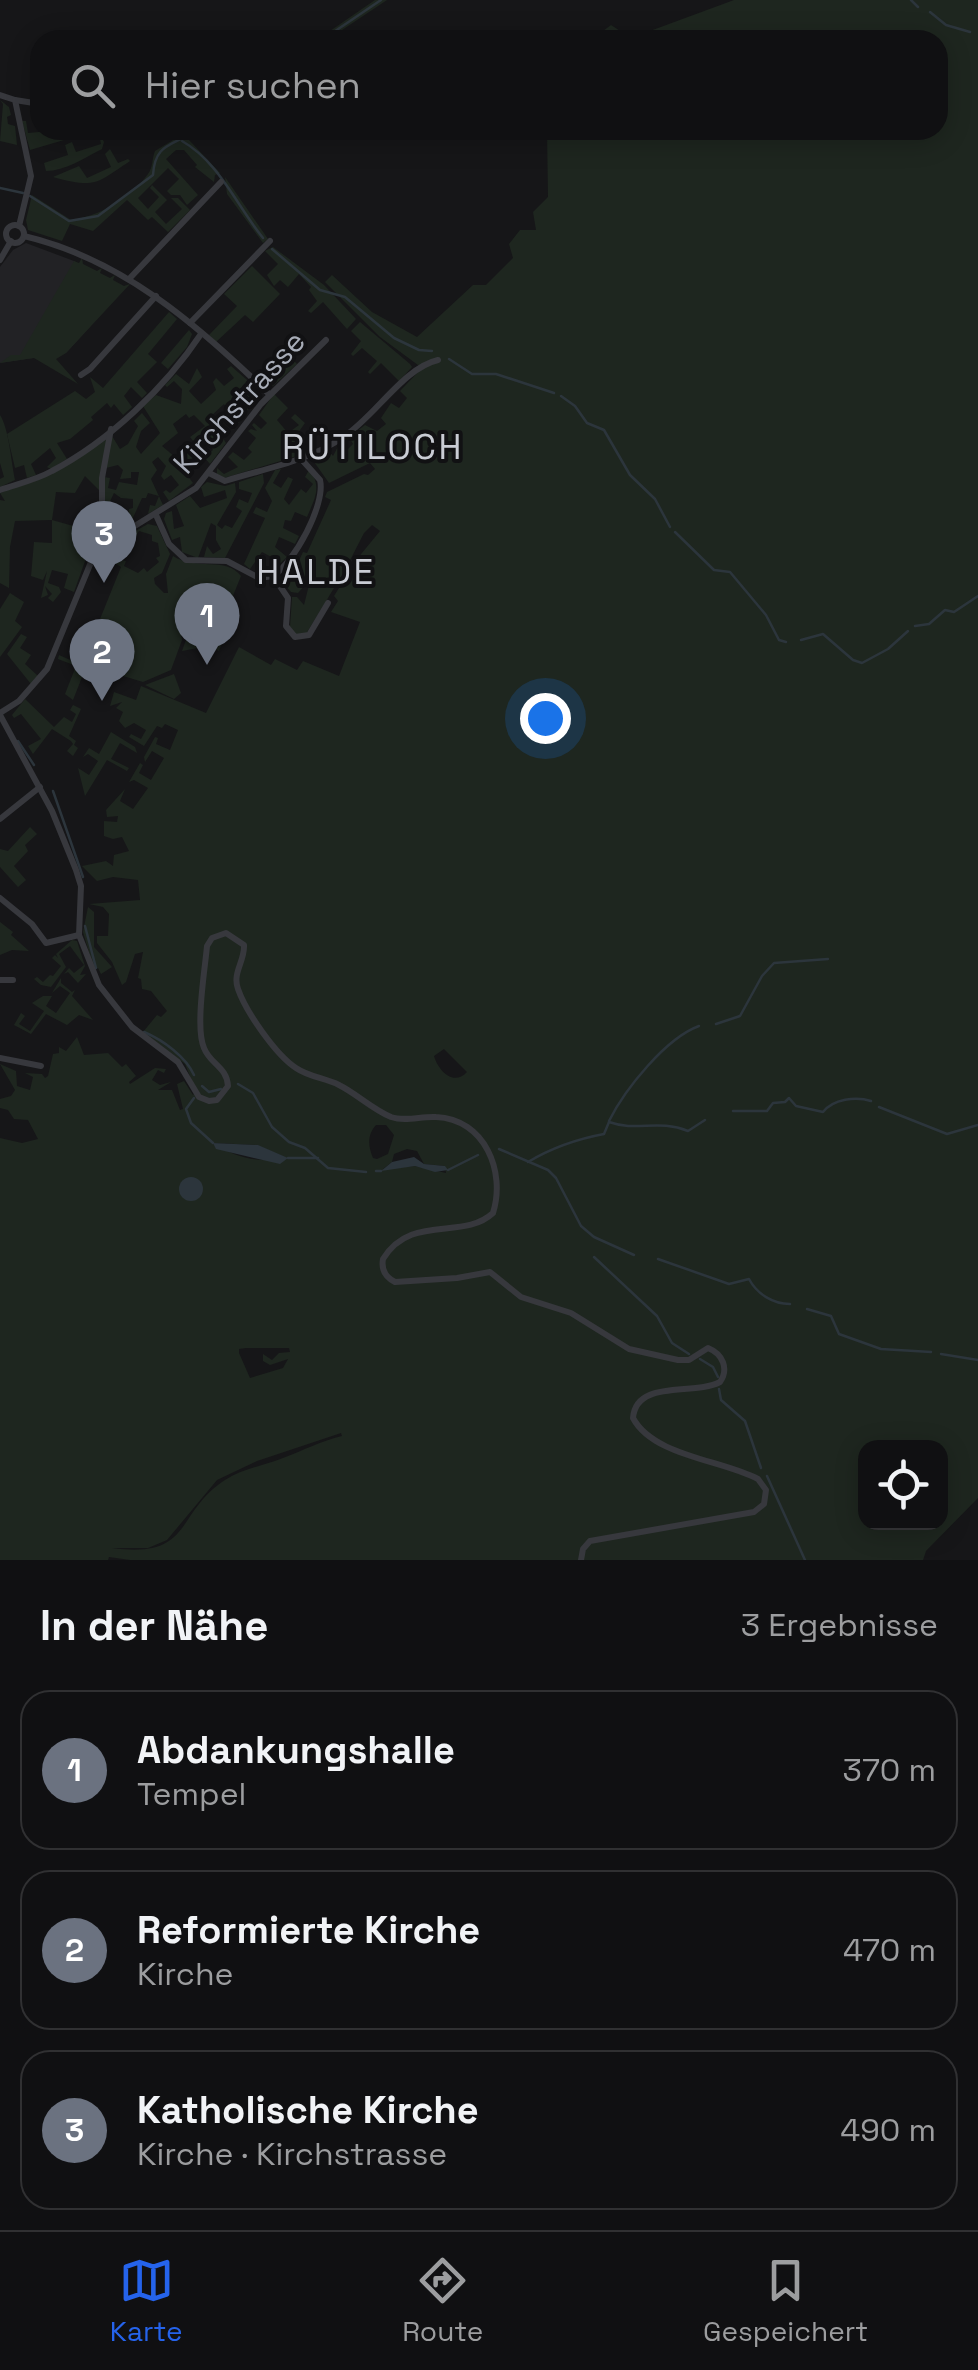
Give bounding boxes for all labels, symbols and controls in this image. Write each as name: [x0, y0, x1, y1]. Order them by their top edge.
search box: [30, 30, 948, 140]
icon: search: [65, 58, 120, 113]
text: Hier suchen: [145, 61, 361, 109]
street label: Kirchstrasse: [165, 322, 313, 482]
district label: RÜTILOCH: [282, 425, 464, 469]
pin: 3: [72, 500, 136, 583]
district label: HALDE: [256, 550, 376, 594]
pin: 1: [174, 582, 240, 665]
pin: 2: [70, 618, 134, 701]
your location: [520, 693, 571, 744]
map controls: [858, 1440, 948, 1530]
button: locate: [858, 1440, 948, 1530]
text: In der Nähe: [40, 1599, 268, 1652]
text: 3 Ergebnisse: [741, 1605, 938, 1645]
text: Abdankungshalle: [137, 1726, 455, 1774]
text: 1: [67, 1750, 82, 1790]
text: 370 m: [843, 1750, 936, 1790]
text: Tempel: [137, 1774, 246, 1814]
text: Reformierte Kirche: [137, 1906, 480, 1954]
text: 2: [65, 1930, 84, 1970]
text: 470 m: [843, 1930, 936, 1970]
text: Kirche: [137, 1954, 234, 1994]
text: Katholische Kirche: [137, 2086, 479, 2134]
text: 3: [65, 2110, 84, 2150]
text: 490 m: [840, 2110, 936, 2150]
text: Kirche · Kirchstrasse: [137, 2134, 447, 2174]
tab: Karte: [110, 2253, 183, 2349]
tab: Route: [402, 2253, 483, 2349]
tab: Gespeichert: [703, 2253, 868, 2349]

